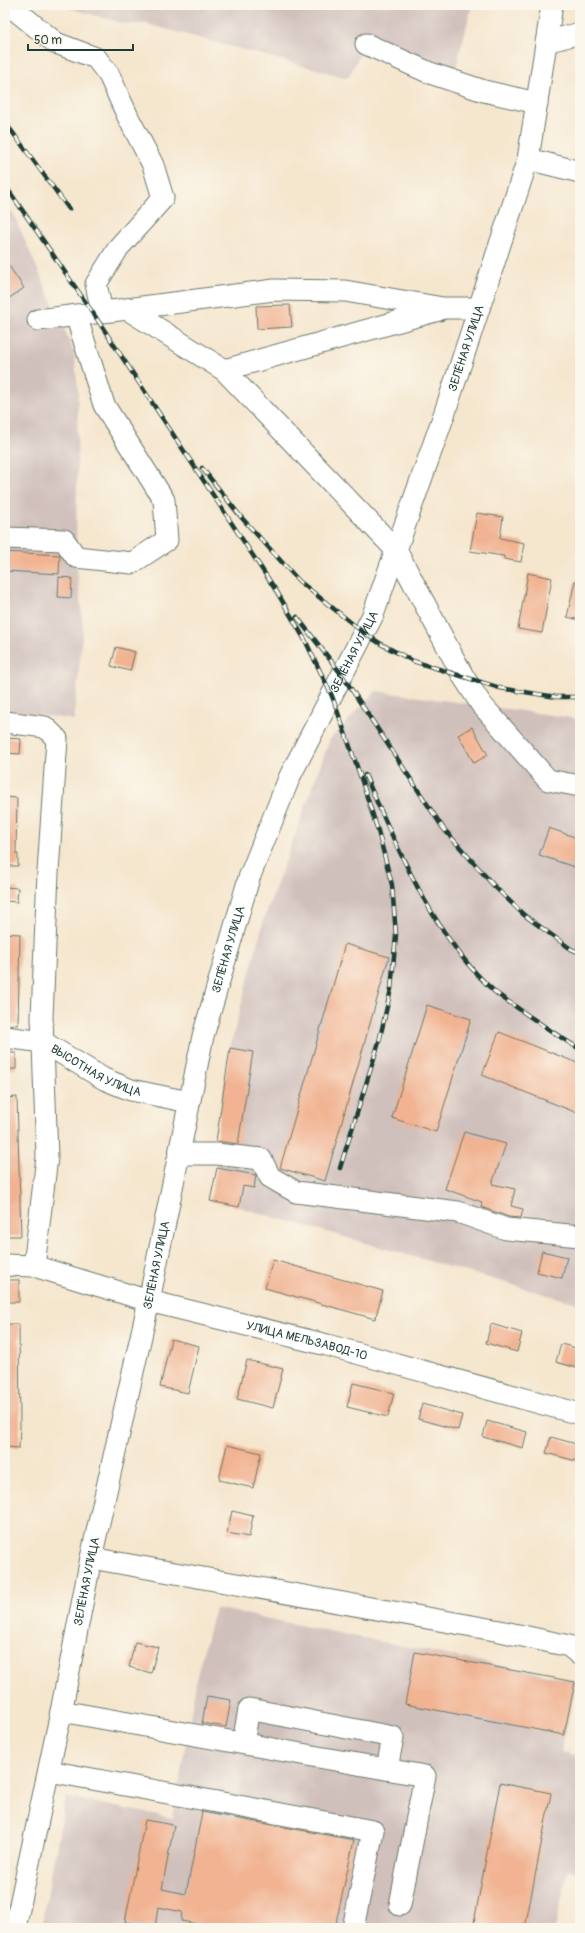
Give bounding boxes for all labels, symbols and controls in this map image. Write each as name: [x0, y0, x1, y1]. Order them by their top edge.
scale bar: [28, 26, 133, 52]
text: 50 m: [34, 33, 62, 48]
street label: ЗЕЛЁНАЯ УЛИЦА: [445, 303, 487, 393]
street label: ЗЕЛЁНАЯ УЛИЦА: [327, 608, 381, 695]
street label: ЗЕЛЁНАЯ УЛИЦА: [209, 904, 248, 994]
street label: ВЫСОТНАЯ УЛИЦА: [48, 1041, 143, 1099]
street label: ЗЕЛЁНАЯ УЛИЦА: [140, 1219, 173, 1311]
street label: УЛИЦА МЕЛЬЗАВОД-10: [245, 1318, 369, 1363]
street label: ЗЕЛЁНАЯ УЛИЦА: [71, 1536, 103, 1627]

